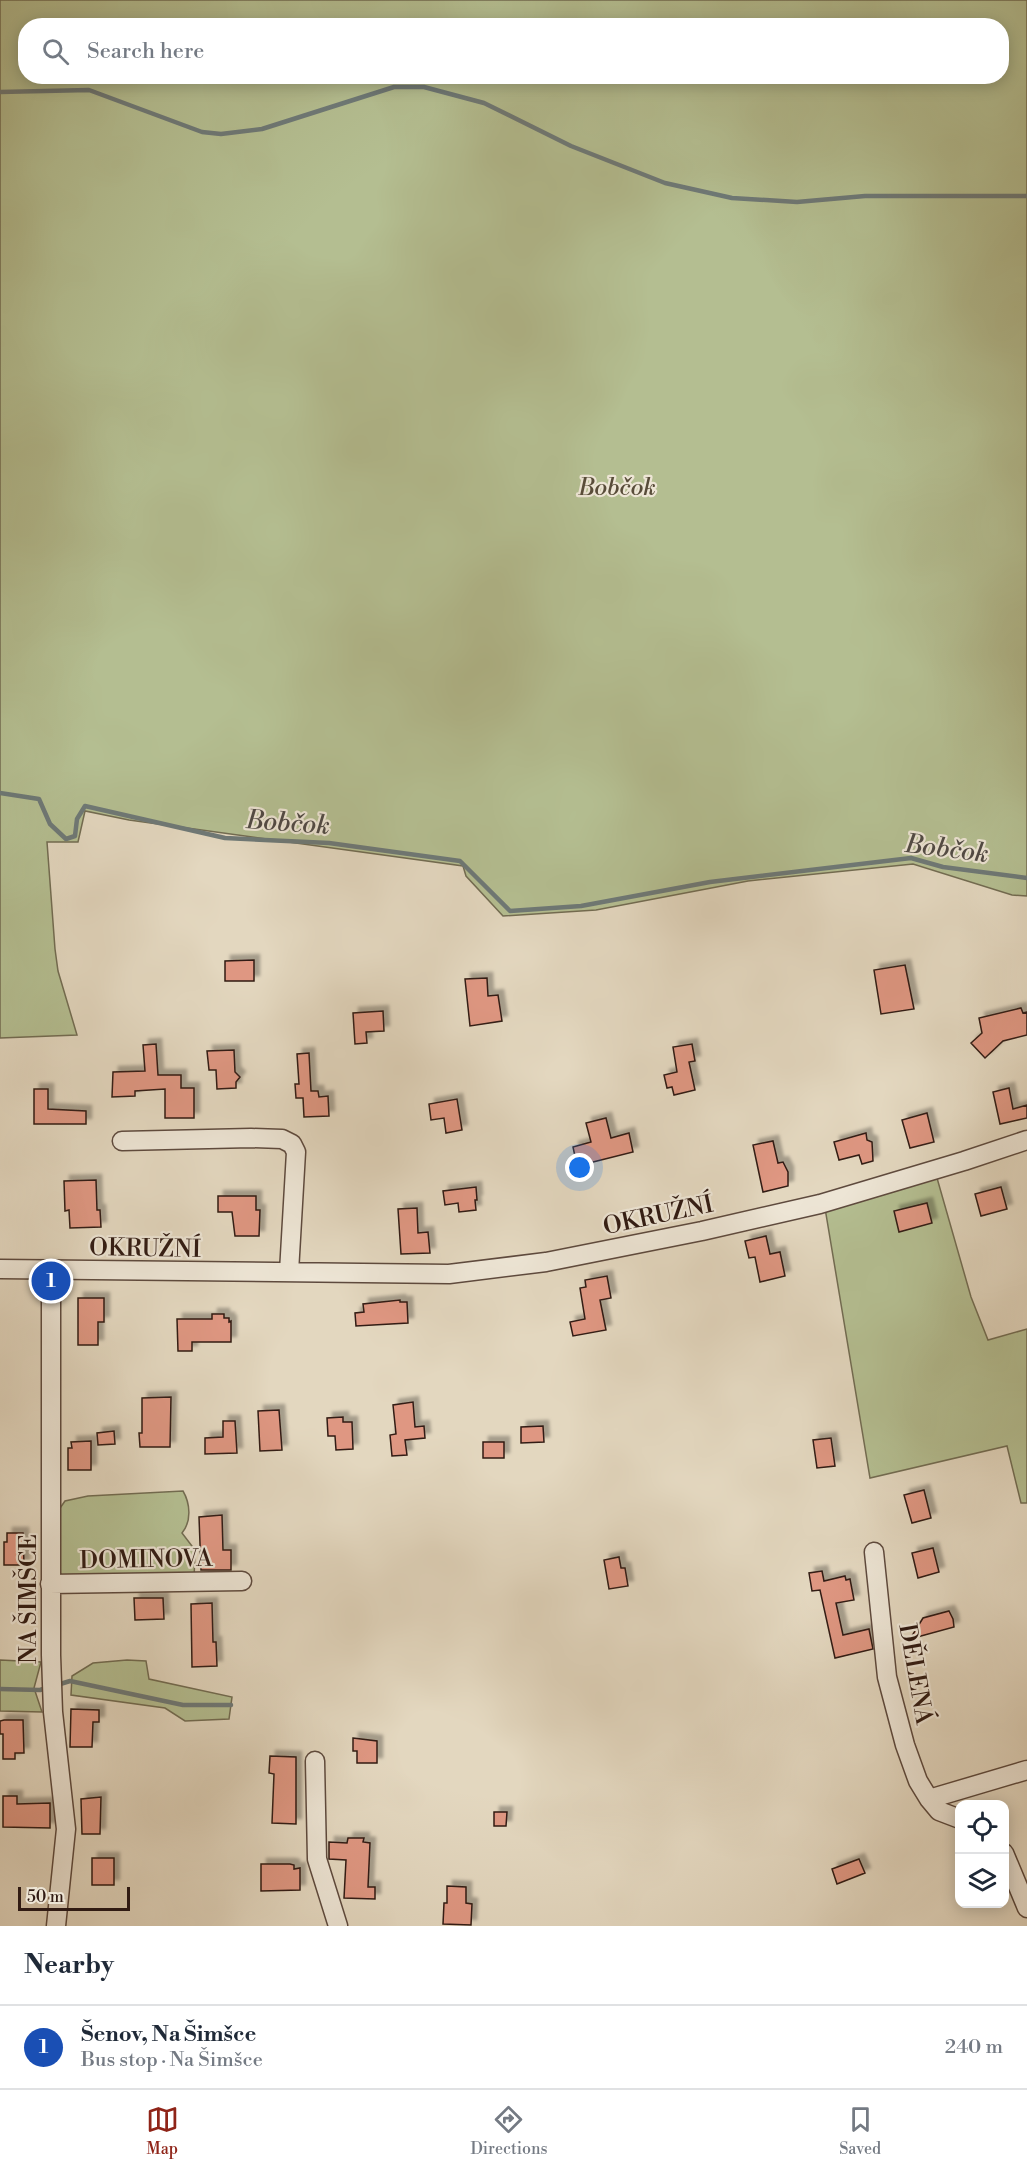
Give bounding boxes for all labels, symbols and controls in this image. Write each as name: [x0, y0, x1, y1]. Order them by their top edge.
search box: [18, 18, 1009, 84]
icon: search: [39, 35, 72, 68]
text: Search here: [87, 38, 204, 65]
park label: Bobčok: [577, 473, 656, 503]
water label: Bobčok: [244, 804, 331, 842]
water label: Bobčok: [902, 828, 991, 870]
your location: [565, 1153, 594, 1182]
street label: OKRUŽNÍ: [600, 1189, 716, 1242]
street label: OKRUŽNÍ: [89, 1232, 201, 1265]
pin: 1: [32, 1258, 70, 1304]
street label: NA ŠIMŠCE: [12, 1534, 44, 1664]
street label: DOMINOVA: [79, 1544, 213, 1576]
street label: DĚLENÁ: [891, 1621, 940, 1727]
map controls: [955, 1800, 1009, 1908]
button: locate: [955, 1800, 1009, 1854]
button: layers: [955, 1854, 1009, 1908]
scale bar: [18, 1884, 130, 1912]
text: 50 m: [27, 1887, 64, 1907]
text: Nearby: [24, 1949, 114, 1981]
text: Šenov, Na Šimšce: [81, 2021, 256, 2048]
text: 1: [39, 2035, 48, 2060]
text: 240 m: [945, 2035, 1003, 2060]
text: Bus stop · Na Šimšce: [81, 2048, 263, 2073]
tab: Map: [146, 2103, 179, 2159]
tab: Directions: [470, 2103, 548, 2159]
tab: Saved: [839, 2103, 881, 2159]

